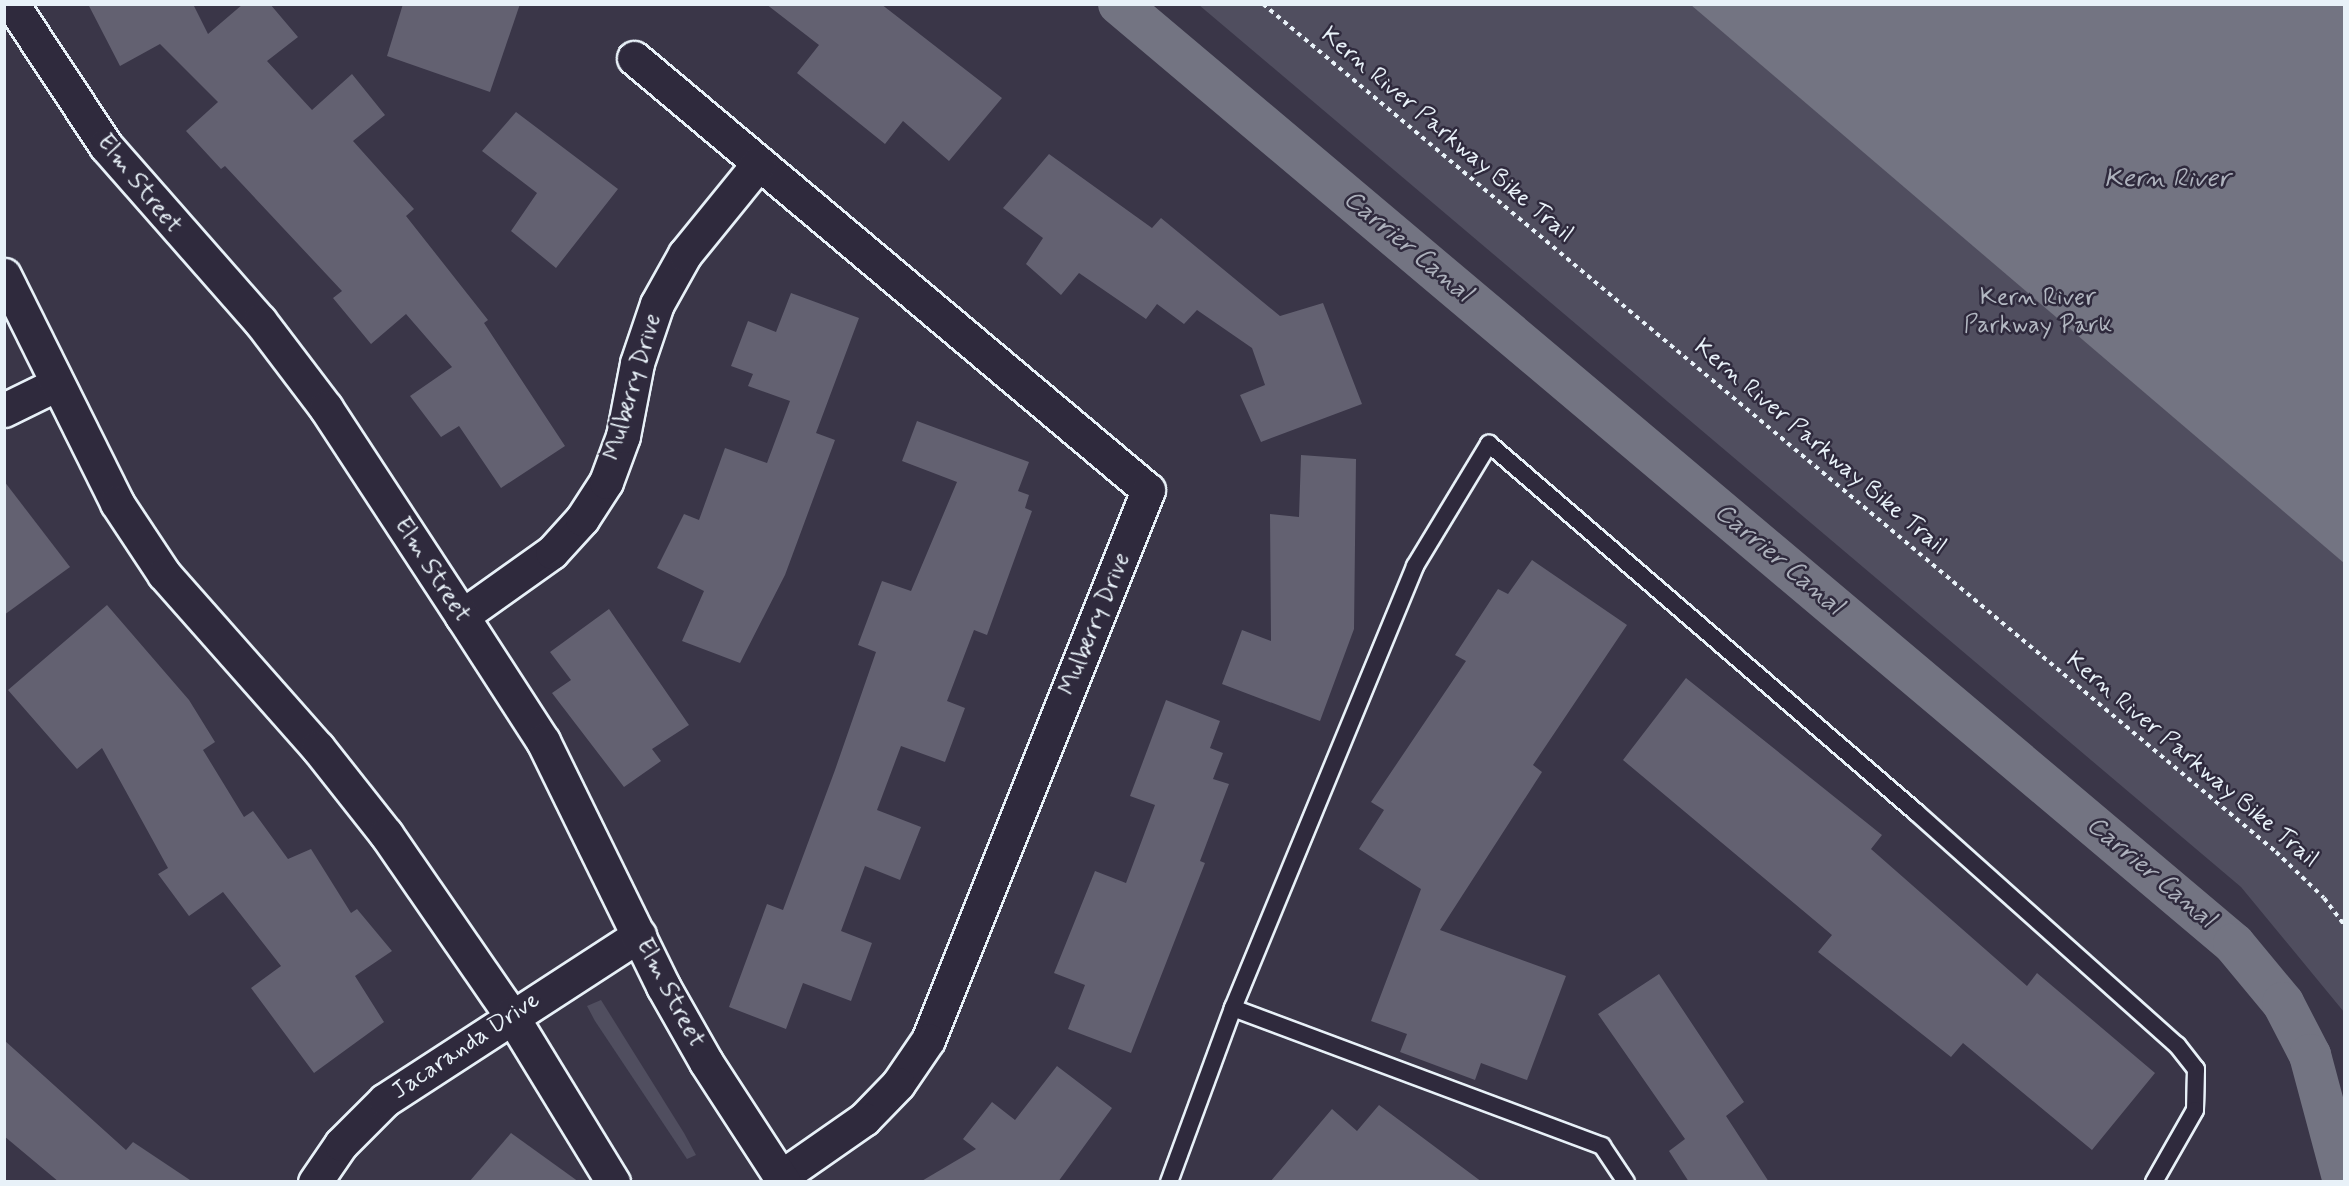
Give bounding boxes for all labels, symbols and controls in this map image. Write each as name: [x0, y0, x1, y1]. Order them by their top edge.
street label: Kern River Parkway Bike Trail: [1318, 24, 1576, 246]
street label: Elm Street: [91, 129, 187, 239]
water label: Kern River: [2104, 164, 2230, 196]
water label: Carrier Canal: [1338, 185, 1476, 309]
park label: Kern River Parkway Park: [1967, 284, 2109, 340]
street label: Mulberry Drive: [598, 310, 668, 464]
street label: Kern River Parkway Bike Trail: [1691, 336, 1949, 558]
water label: Carrier Canal: [1709, 498, 1847, 622]
street label: Elm Street: [388, 513, 476, 627]
street label: Mulberry Drive: [1053, 548, 1137, 700]
street label: Kern River Parkway Bike Trail: [2063, 649, 2321, 871]
water label: Carrier Canal: [2081, 811, 2219, 935]
street label: Elm Street: [630, 934, 710, 1052]
street label: Jacaranda Drive: [388, 987, 544, 1105]

